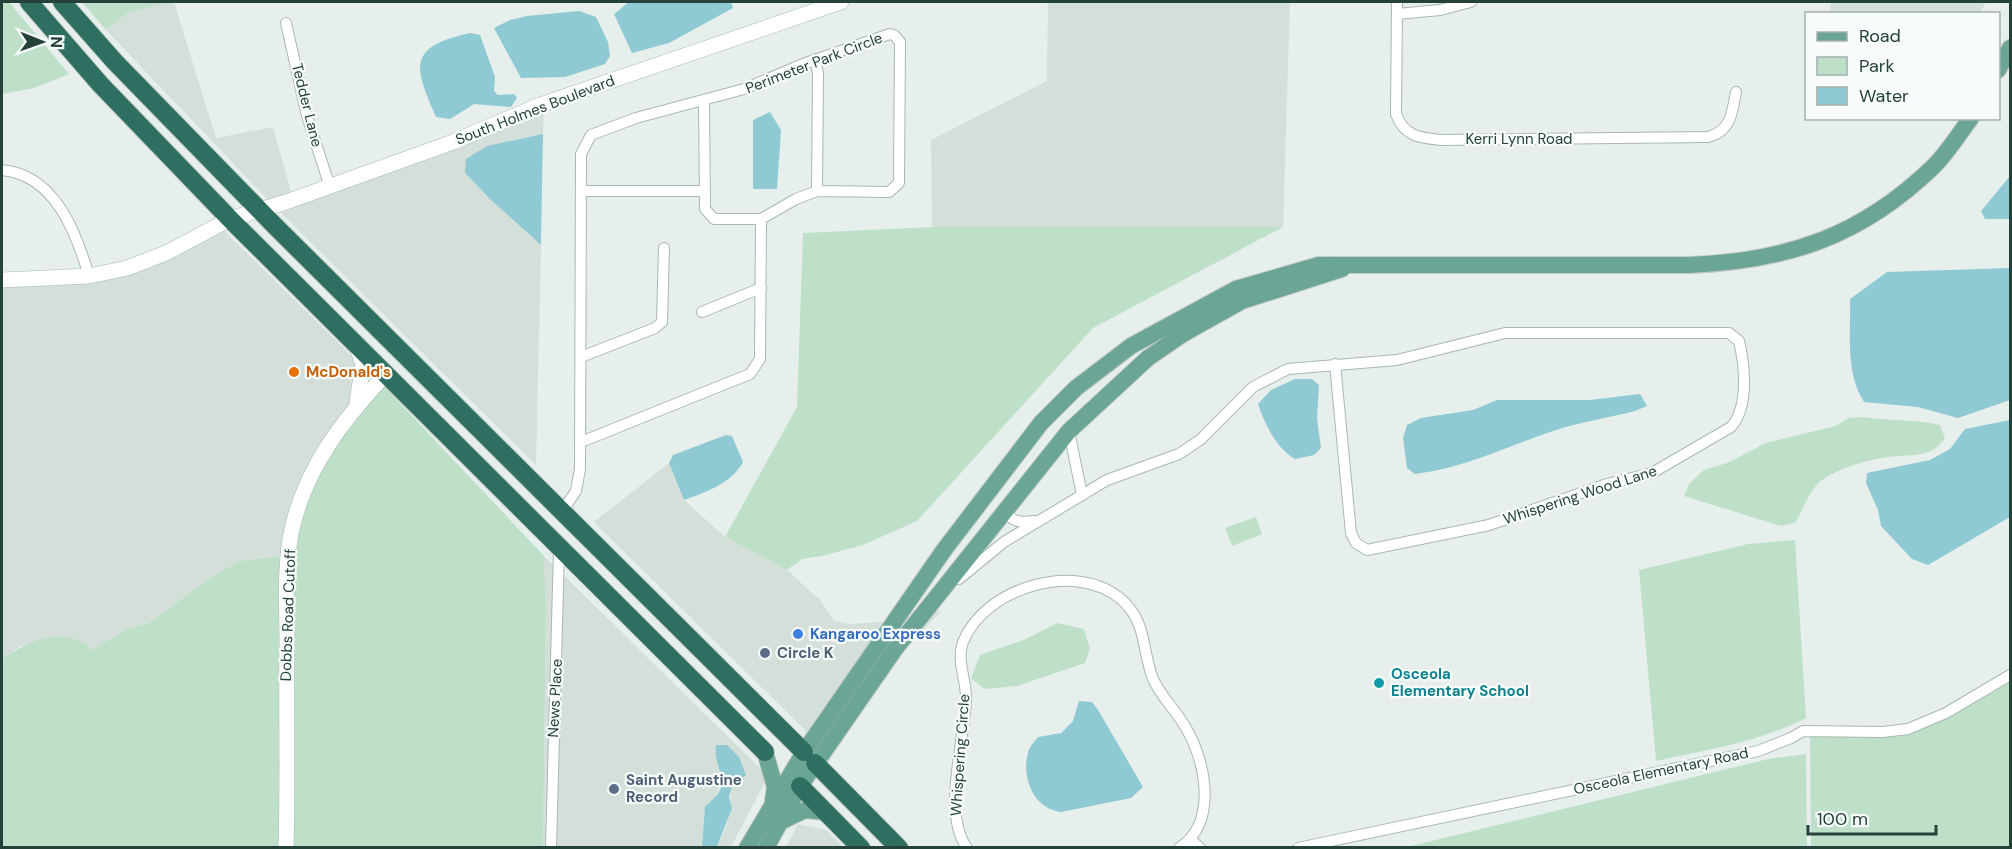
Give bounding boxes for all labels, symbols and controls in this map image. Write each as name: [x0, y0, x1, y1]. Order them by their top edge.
north arrow: [12, 12, 72, 72]
legend: [1805, 12, 2000, 120]
text: Road: [1859, 24, 1901, 48]
street label: Perimeter Park Circle: [743, 28, 885, 98]
text: N: [46, 36, 67, 48]
text: Park: [1859, 54, 1895, 78]
street label: Tedder Lane: [287, 61, 327, 149]
street label: South Holmes Boulevard: [453, 70, 617, 150]
text: Water: [1859, 84, 1909, 108]
street label: Kerri Lynn Road: [1466, 129, 1572, 149]
place label: McDonald's: [306, 362, 391, 382]
marker: McDonald's: [287, 365, 301, 379]
street label: Whispering Wood Lane: [1501, 461, 1659, 529]
street label: Dobbs Road Cutoff: [276, 548, 300, 682]
place label: Kangaroo Express: [810, 624, 941, 644]
marker: Kangaroo Express: [791, 627, 805, 641]
place label: Circle K: [777, 643, 834, 663]
marker: Circle K: [758, 646, 772, 660]
street label: News Place: [543, 658, 567, 738]
place label: Osceola Elementary School: [1391, 664, 1529, 701]
marker: Osceola Elementary School: [1372, 676, 1386, 690]
street label: Whispering Circle: [946, 693, 974, 817]
street label: Osceola Elementary Road: [1572, 743, 1750, 799]
place label: Saint Augustine Record: [626, 770, 742, 807]
marker: Saint Augustine Record: [607, 782, 621, 796]
scale bar: [1808, 798, 1936, 836]
text: 100 m: [1817, 807, 1868, 831]

